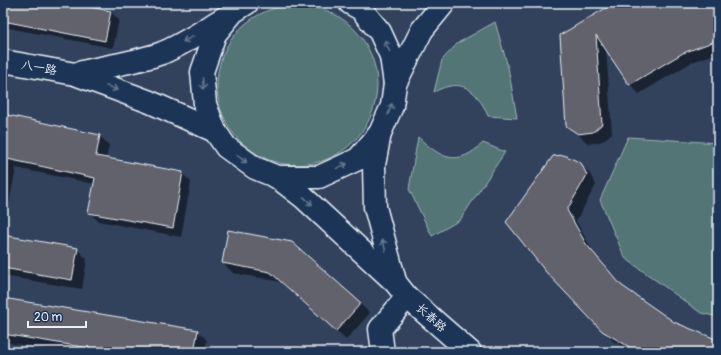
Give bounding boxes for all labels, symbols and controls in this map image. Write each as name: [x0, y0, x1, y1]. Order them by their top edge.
one-way arrow: [182, 36, 194, 43]
one-way arrow: [383, 40, 390, 52]
street label: 八一路: [20, 57, 58, 79]
one-way arrow: [200, 77, 207, 90]
one-way arrow: [105, 84, 117, 92]
one-way arrow: [387, 104, 395, 116]
one-way arrow: [237, 155, 248, 163]
one-way arrow: [336, 162, 348, 169]
one-way arrow: [302, 196, 312, 205]
one-way arrow: [380, 239, 387, 252]
street label: 长春路: [413, 300, 449, 336]
scale bar: [28, 303, 86, 329]
text: 20 m: [34, 310, 63, 325]

